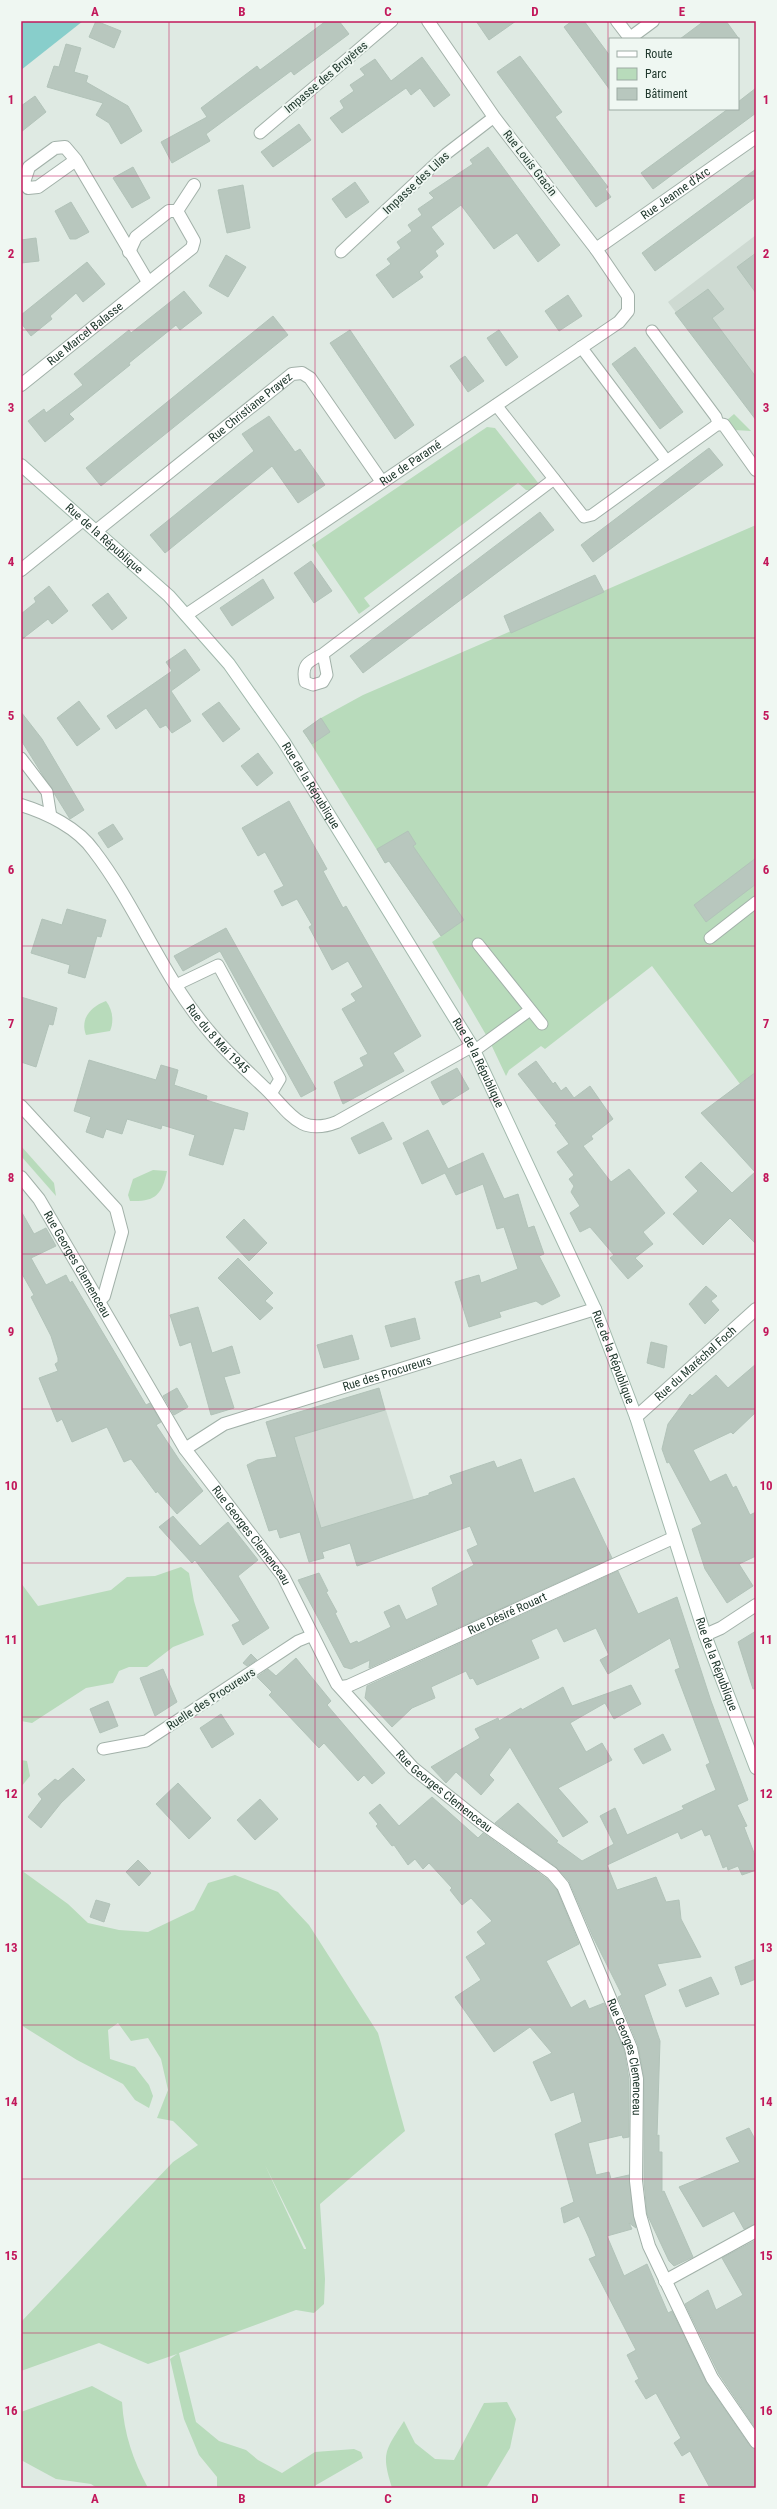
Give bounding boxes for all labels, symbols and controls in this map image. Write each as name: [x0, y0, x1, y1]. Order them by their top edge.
text: A: [91, 4, 99, 19]
text: B: [238, 4, 246, 19]
text: C: [384, 4, 392, 19]
text: D: [531, 4, 539, 19]
text: E: [679, 4, 686, 19]
street label: Impasse des Bruyères: [282, 38, 370, 116]
legend: [609, 38, 739, 110]
text: Route: [645, 47, 673, 61]
text: Parc: [645, 67, 667, 81]
text: Bâtiment: [645, 87, 688, 101]
text: 1: [8, 92, 14, 107]
text: 1: [763, 92, 769, 107]
street label: Rue Louis Gracin: [500, 127, 560, 199]
street label: Impasse des Lilas: [380, 149, 452, 217]
street label: Rue Jeanne d'Arc: [638, 164, 713, 222]
text: 2: [8, 246, 15, 261]
text: 2: [763, 246, 770, 261]
street label: Rue Marcel Balasse: [44, 299, 126, 368]
street label: Rue Christiane Prayez: [206, 370, 295, 445]
text: 3: [8, 400, 14, 415]
text: 3: [763, 400, 769, 415]
street label: Rue de Paramé: [377, 437, 444, 489]
street label: Rue de la République: [62, 501, 146, 577]
text: 4: [8, 554, 15, 569]
text: 4: [763, 554, 770, 569]
text: 5: [8, 708, 15, 723]
text: 5: [763, 708, 770, 723]
street label: Rue de la République: [279, 740, 343, 832]
text: 6: [8, 862, 15, 877]
text: 6: [763, 862, 770, 877]
street label: Rue du 8 Mai 1945: [183, 1001, 252, 1076]
street label: Rue de la République: [449, 1015, 507, 1110]
text: 7: [8, 1016, 15, 1031]
text: 7: [763, 1016, 770, 1031]
text: 8: [8, 1170, 14, 1185]
text: 8: [763, 1170, 769, 1185]
street label: Rue Georges Clemenceau: [41, 1208, 114, 1320]
street label: Rue de la République: [589, 1308, 637, 1406]
street label: Rue du Maréchal Foch: [652, 1323, 739, 1404]
text: 9: [8, 1324, 14, 1339]
text: 9: [763, 1324, 769, 1339]
street label: Rue des Procureurs: [341, 1353, 433, 1394]
text: 10: [4, 1478, 18, 1493]
text: 10: [759, 1478, 773, 1493]
street label: Rue Georges Clemenceau: [209, 1483, 293, 1588]
street label: Rue Désiré Rouart: [466, 1589, 549, 1637]
street label: Rue de la République: [693, 1616, 741, 1713]
text: 11: [4, 1632, 18, 1647]
text: 11: [759, 1632, 773, 1647]
street label: Ruelle des Procureurs: [164, 1665, 258, 1733]
street label: Rue Georges Clemenceau: [393, 1747, 495, 1835]
text: 12: [4, 1786, 18, 1801]
text: 12: [759, 1786, 773, 1801]
text: 13: [4, 1940, 18, 1955]
text: 13: [759, 1940, 773, 1955]
street label: Rue Georges Clemenceau: [604, 1997, 644, 2116]
text: 14: [4, 2094, 18, 2109]
text: 14: [759, 2094, 773, 2109]
text: 15: [4, 2248, 18, 2263]
text: 15: [759, 2248, 773, 2263]
text: 16: [4, 2403, 18, 2418]
text: 16: [759, 2403, 773, 2418]
text: A: [91, 2491, 99, 2506]
text: B: [238, 2491, 246, 2506]
text: C: [384, 2491, 392, 2506]
text: D: [531, 2491, 539, 2506]
text: E: [679, 2491, 686, 2506]

